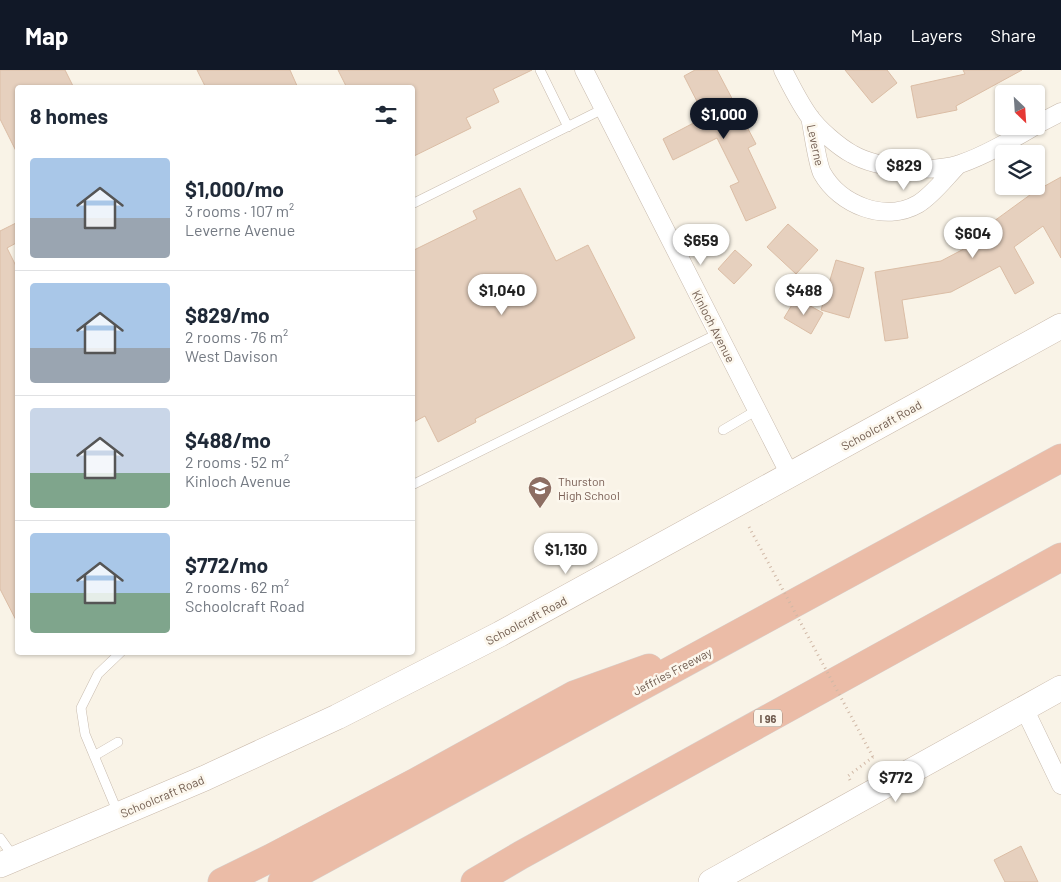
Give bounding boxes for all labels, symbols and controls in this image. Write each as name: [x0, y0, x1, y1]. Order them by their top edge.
text: Map: [25, 21, 68, 50]
text: Map: [850, 24, 882, 46]
text: Layers: [910, 24, 963, 46]
text: Share: [991, 24, 1036, 46]
north arrow: [995, 85, 1045, 135]
map controls: [995, 85, 1045, 195]
pin: $1,000: [683, 98, 765, 140]
icon: filters: [372, 101, 400, 129]
text: 8 homes: [30, 103, 108, 128]
text: $1,000: [701, 104, 747, 123]
street label: Leverne: [805, 123, 827, 167]
button: layers: [995, 145, 1045, 195]
pin: $829: [874, 148, 934, 191]
text: $829: [886, 155, 922, 174]
text: $1,000/mo: [185, 176, 284, 201]
icon: home: [70, 178, 130, 238]
text: 3 rooms · 107 m²: [185, 201, 294, 220]
pin: $604: [943, 216, 1003, 259]
text: Leverne Avenue: [185, 220, 295, 239]
text: $604: [955, 223, 991, 242]
pin: $659: [671, 224, 731, 266]
text: $659: [684, 230, 718, 249]
pin: $1,040: [461, 274, 543, 316]
pin: $488: [774, 274, 834, 316]
text: $1,040: [479, 280, 525, 299]
text: $488: [786, 280, 822, 299]
street label: Kinloch Avenue: [690, 287, 738, 365]
text: $829/mo: [185, 302, 270, 327]
icon: home: [70, 303, 130, 363]
text: 2 rooms · 76 m²: [185, 327, 288, 346]
text: West Davison: [185, 346, 278, 365]
street label: Schoolcraft Road: [838, 397, 924, 453]
text: $488/mo: [185, 427, 271, 452]
icon: home: [70, 428, 130, 488]
text: 2 rooms · 52 m²: [185, 452, 289, 471]
text: Kinloch Avenue: [185, 471, 291, 490]
place label: Thurston High School: [558, 474, 620, 502]
school or university icon: Thurston High School: [527, 475, 553, 509]
pin: $1,130: [525, 532, 607, 575]
text: $1,130: [545, 539, 587, 558]
text: $772/mo: [185, 552, 268, 577]
icon: home: [70, 553, 130, 613]
text: 2 rooms · 62 m²: [185, 577, 289, 596]
street label: Schoolcraft Road: [483, 593, 569, 647]
text: Schoolcraft Road: [185, 596, 305, 615]
street label: Jeffries Freeway: [630, 644, 714, 698]
road number: I 96: [754, 710, 782, 726]
pin: $772: [866, 760, 926, 803]
text: $772: [879, 767, 913, 786]
street label: Schoolcraft Road: [118, 772, 206, 820]

